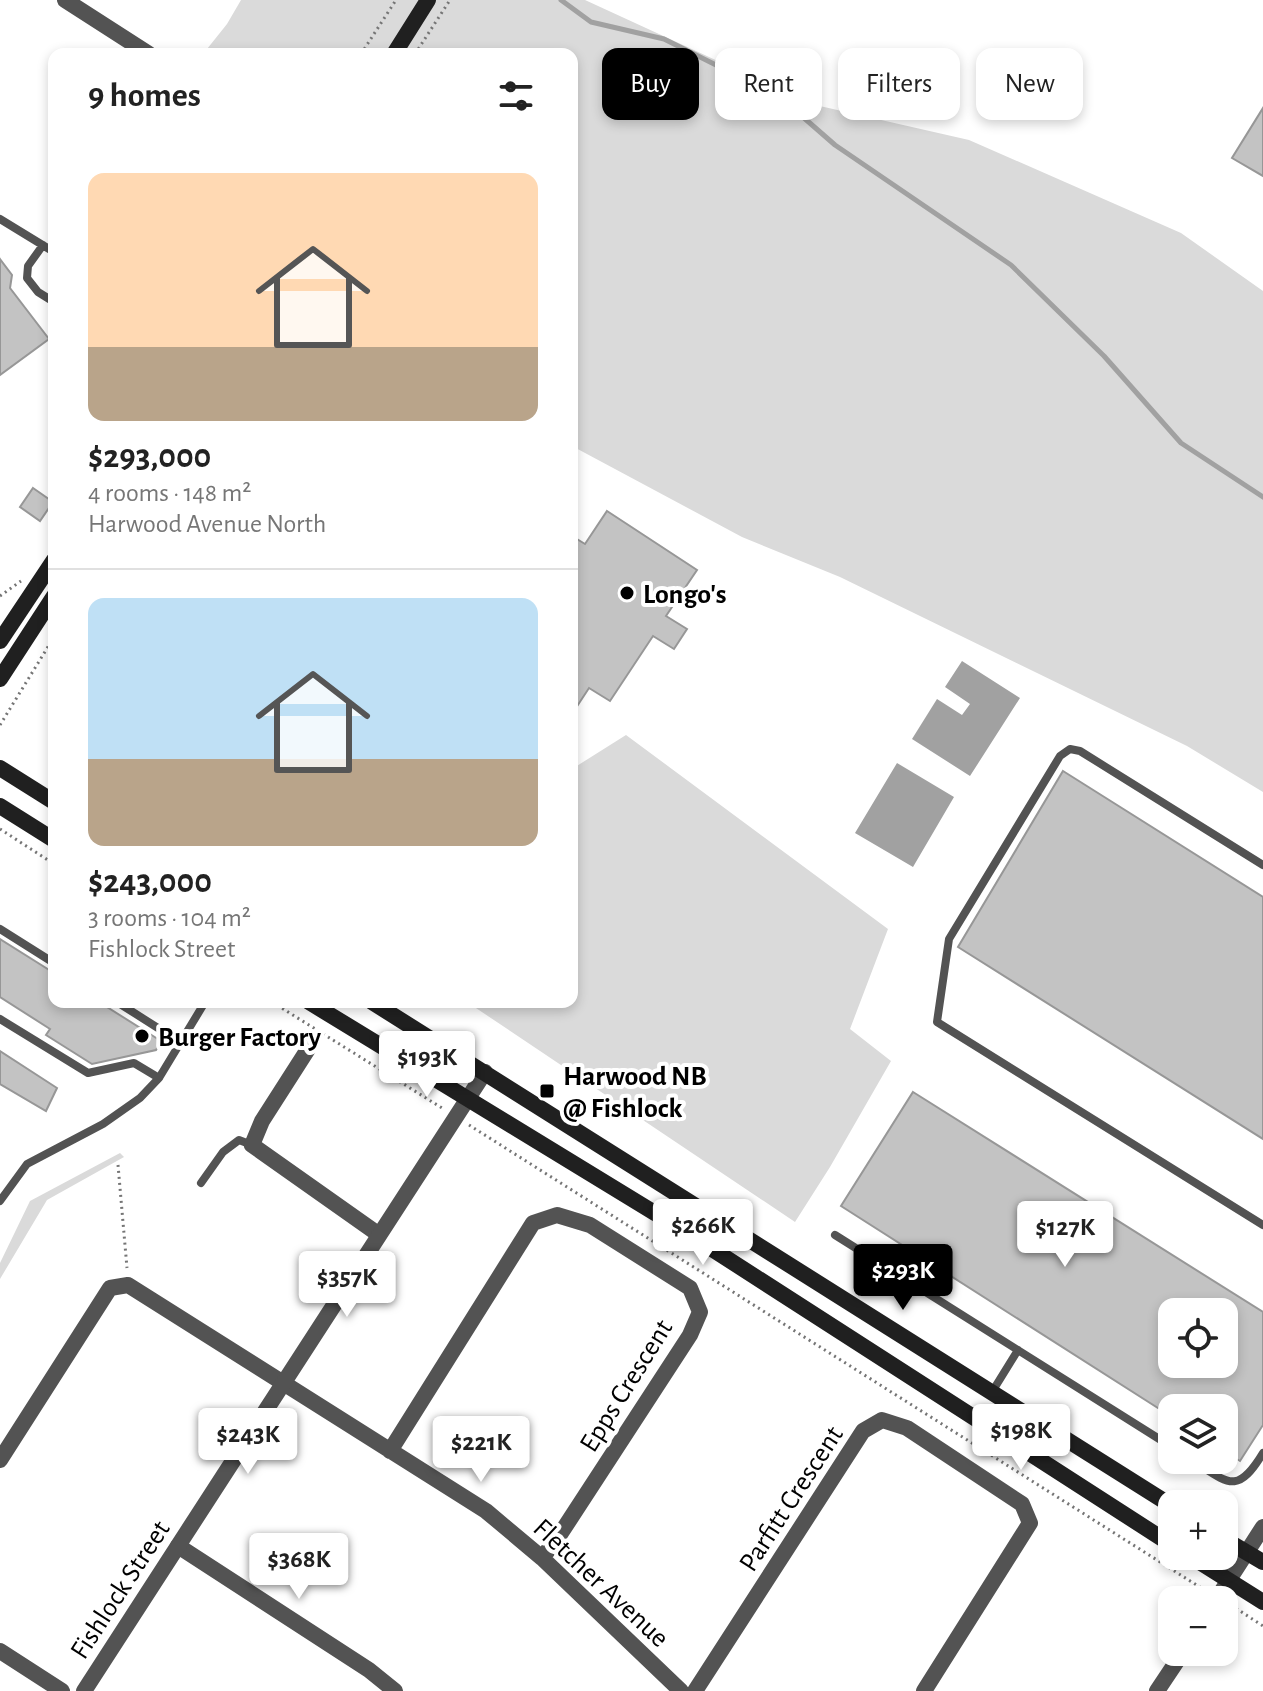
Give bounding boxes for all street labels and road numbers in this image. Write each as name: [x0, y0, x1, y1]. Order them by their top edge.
street label: Epps Crescent: [575, 1315, 678, 1457]
street label: Parfitt Crescent: [734, 1421, 849, 1577]
street label: Fletcher Avenue: [527, 1514, 674, 1653]
street label: Fishlock Street: [66, 1516, 176, 1664]

